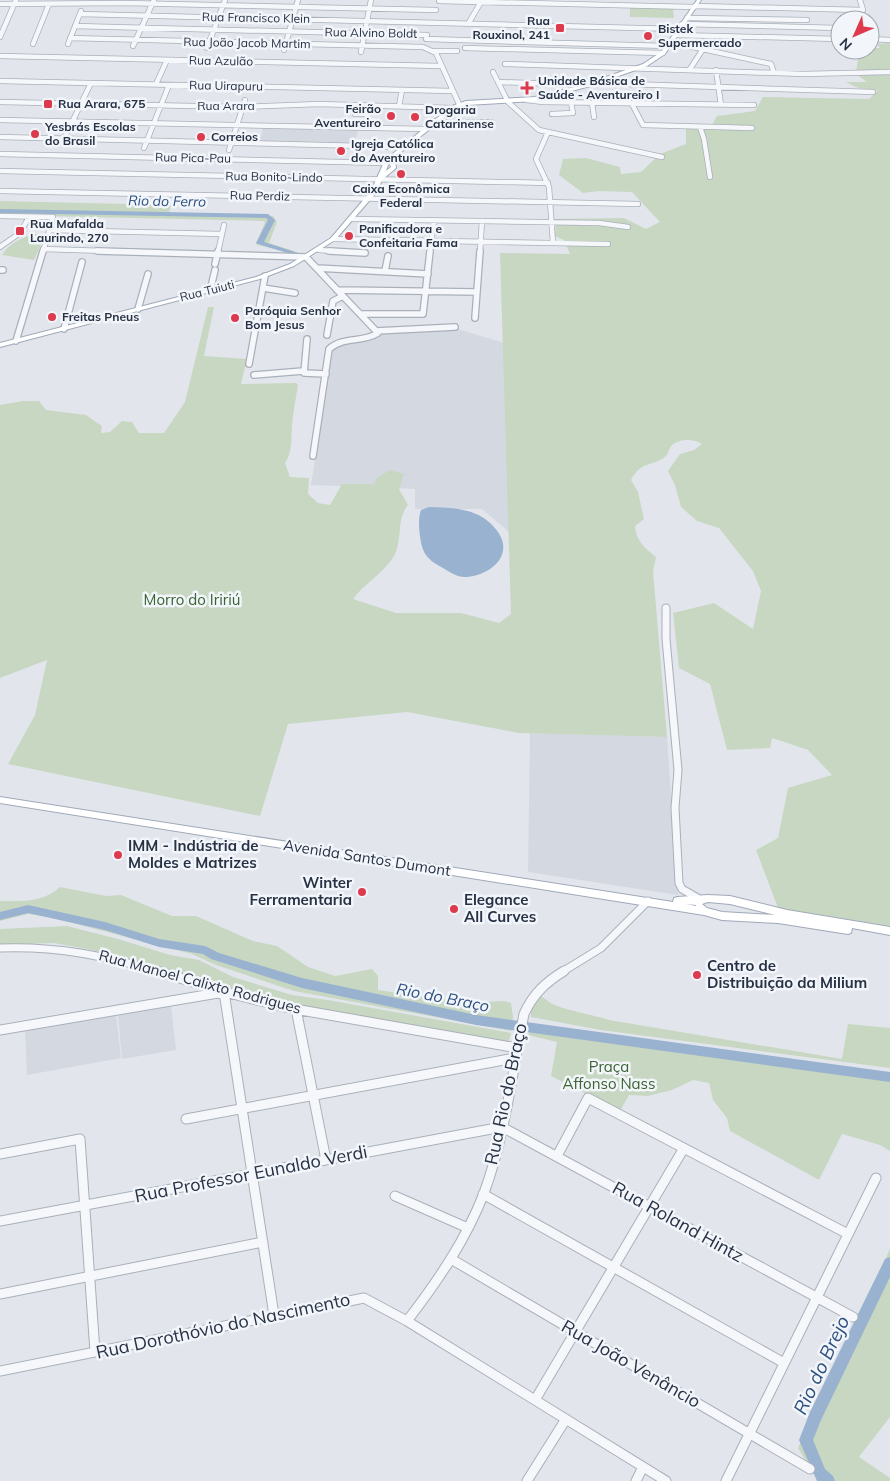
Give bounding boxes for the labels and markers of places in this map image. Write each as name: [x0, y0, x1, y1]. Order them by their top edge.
place label: Rua Rouxinol, 241: [472, 13, 550, 42]
place label: Bistek Supermercado: [658, 21, 742, 50]
marker: Rua Rouxinol, 241: [554, 22, 566, 34]
marker: Bistek Supermercado: [642, 30, 654, 42]
place label: Unidade Básica de Saúde - Aventureiro I: [538, 73, 660, 102]
marker: Unidade Básica de Saúde - Aventureiro I: [520, 81, 534, 95]
place label: Rua Arara, 675: [58, 96, 145, 111]
marker: Rua Arara, 675: [42, 98, 54, 110]
place label: Feirão Aventureiro: [314, 101, 381, 130]
place label: Drogaria Catarinense: [425, 102, 494, 131]
marker: Feirão Aventureiro: [385, 110, 397, 122]
marker: Drogaria Catarinense: [409, 111, 421, 123]
place label: Yesbrás Escolas do Brasil: [44, 119, 136, 148]
marker: Yesbrás Escolas do Brasil: [29, 128, 41, 140]
place label: Correios: [211, 129, 258, 144]
marker: Correios: [195, 131, 207, 143]
place label: Igreja Católica do Aventureiro: [351, 136, 435, 165]
marker: Igreja Católica do Aventureiro: [335, 145, 347, 157]
marker: Caixa Econômica Federal: [395, 168, 407, 180]
place label: Caixa Econômica Federal: [352, 181, 450, 210]
place label: Rua Mafalda Laurindo, 270: [30, 216, 109, 245]
place label: Panificadora e Confeitaria Fama: [359, 221, 458, 250]
marker: Rua Mafalda Laurindo, 270: [14, 225, 26, 237]
marker: Panificadora e Confeitaria Fama: [343, 230, 355, 242]
place label: Paróquia Senhor Bom Jesus: [245, 303, 341, 332]
place label: Freitas Pneus: [62, 309, 139, 324]
marker: Freitas Pneus: [46, 311, 58, 323]
marker: Paróquia Senhor Bom Jesus: [229, 312, 241, 324]
place label: IMM - Indústria de Moldes e Matrizes: [128, 836, 259, 872]
marker: IMM - Indústria de Moldes e Matrizes: [112, 849, 124, 861]
place label: Winter Ferramentaria: [250, 873, 352, 909]
marker: Winter Ferramentaria: [356, 886, 368, 898]
place label: Elegance All Curves: [464, 890, 536, 926]
marker: Elegance All Curves: [448, 903, 460, 915]
place label: Centro de Distribuição da Milium: [707, 956, 867, 992]
marker: Centro de Distribuição da Milium: [691, 969, 703, 981]

